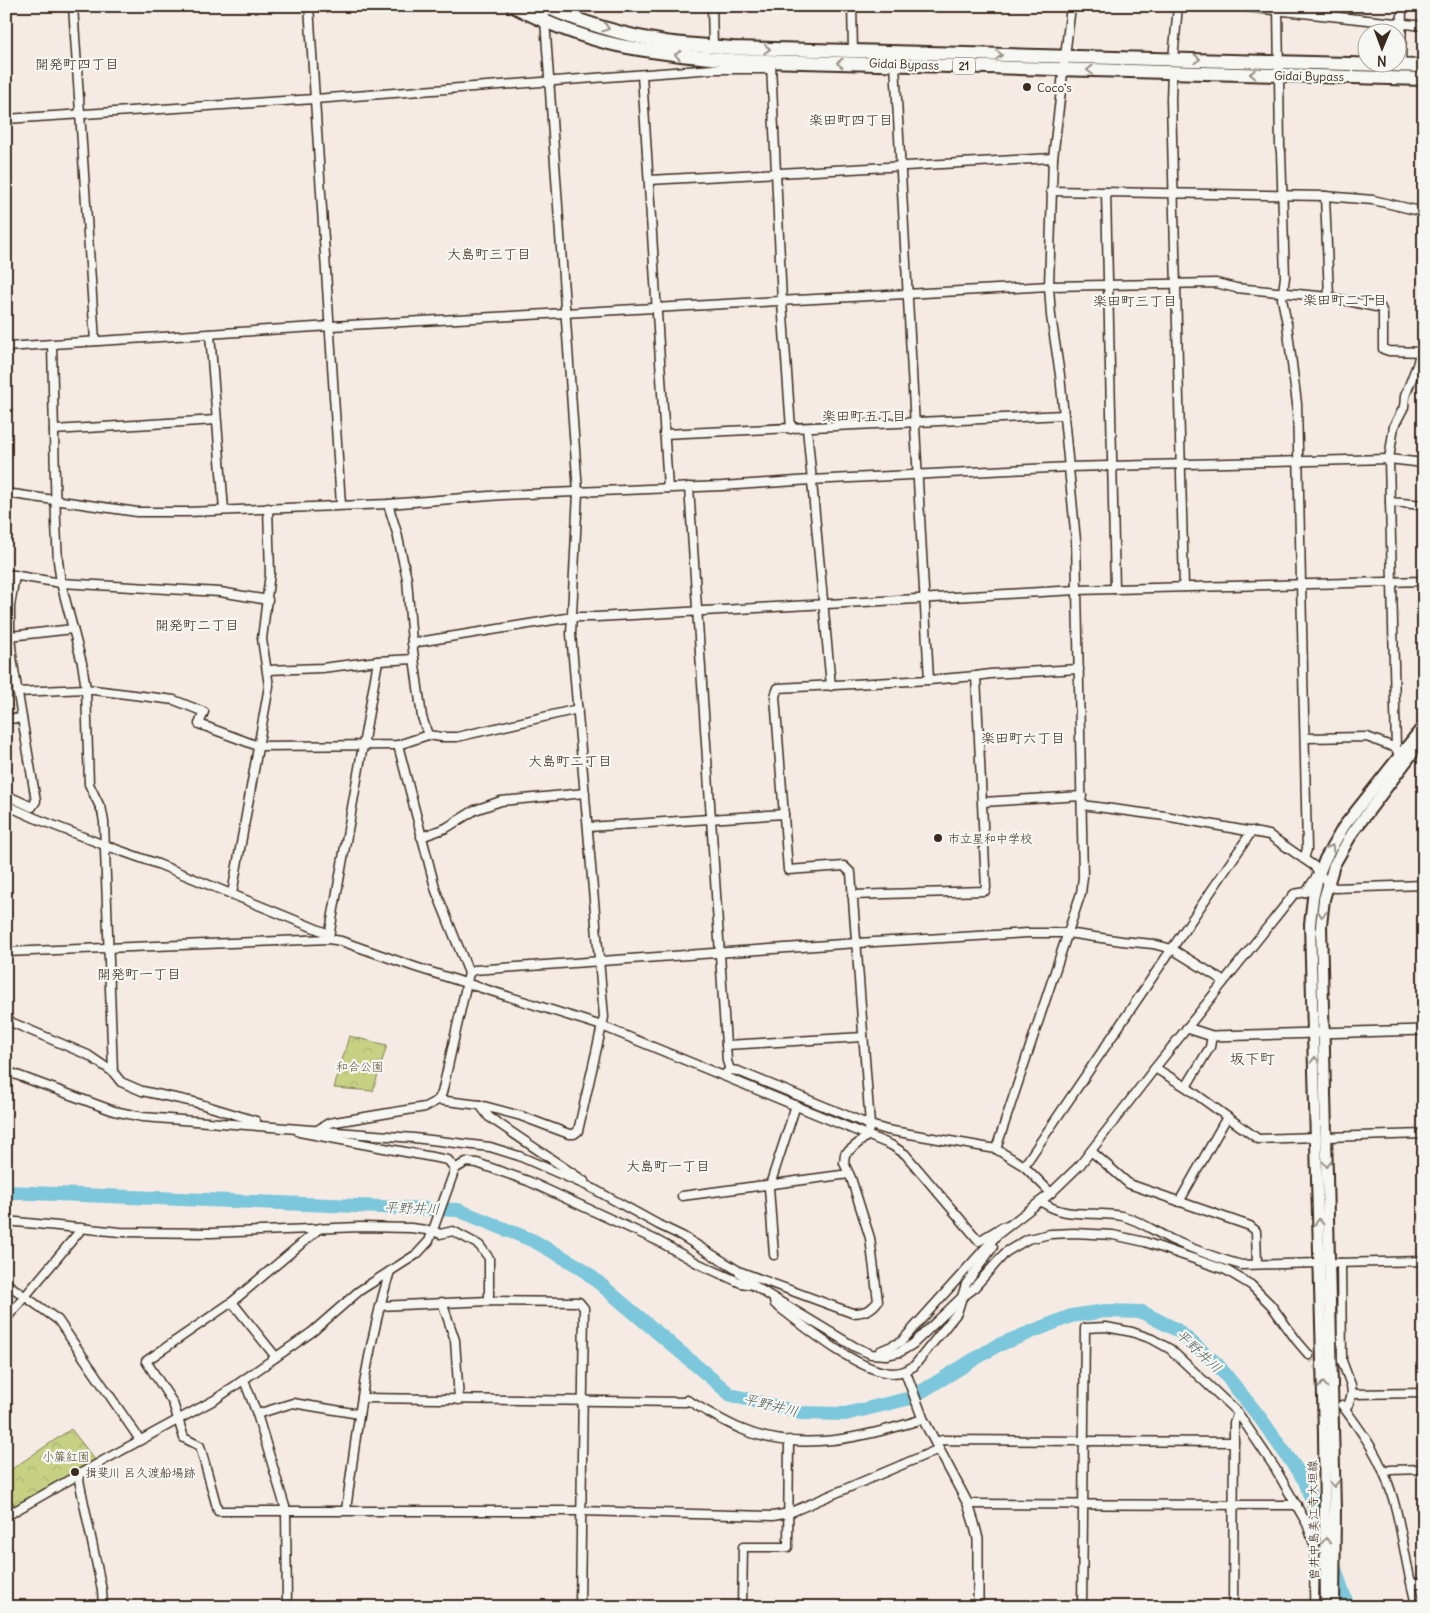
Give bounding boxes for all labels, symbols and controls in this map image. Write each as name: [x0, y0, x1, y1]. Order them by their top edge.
north arrow: [1358, 22, 1408, 72]
one-way arrow: [601, 23, 610, 33]
one-way arrow: [763, 44, 771, 55]
one-way arrow: [995, 49, 1003, 60]
one-way arrow: [674, 50, 682, 61]
text: N: [1377, 52, 1387, 70]
one-way arrow: [1193, 54, 1201, 65]
district label: 開発町四丁目: [35, 55, 119, 73]
street label: Gidai Bypass: [869, 55, 939, 73]
one-way arrow: [836, 58, 844, 68]
road number: 21: [953, 58, 975, 74]
one-way arrow: [1086, 65, 1094, 75]
street label: Gidai Bypass: [1274, 68, 1344, 84]
one-way arrow: [1248, 69, 1256, 79]
place label: Coco's: [1037, 80, 1072, 95]
marker: Coco's: [1021, 81, 1033, 93]
district label: 楽田町四丁目: [809, 111, 893, 129]
district label: 大島町三丁目: [447, 245, 531, 263]
district label: 楽田町二丁目: [1303, 291, 1387, 309]
district label: 楽田町三丁目: [1093, 292, 1177, 310]
district label: 楽田町五丁目: [822, 407, 906, 425]
district label: 開発町二丁目: [155, 616, 239, 634]
district label: 楽田町六丁目: [981, 729, 1065, 747]
district label: 大島町二丁目: [528, 752, 612, 770]
place label: 市立星和中学校: [948, 831, 1032, 846]
marker: 市立星和中学校: [932, 832, 944, 844]
one-way arrow: [1325, 845, 1335, 854]
one-way arrow: [1317, 910, 1328, 918]
district label: 開発町一丁目: [97, 965, 181, 983]
district label: 坂下町: [1229, 1049, 1275, 1068]
one-way arrow: [1309, 1056, 1320, 1064]
park label: 和合公園: [336, 1059, 384, 1074]
district label: 大島町一丁目: [626, 1157, 710, 1175]
one-way arrow: [1321, 1160, 1332, 1168]
water label: 平野井川: [384, 1198, 440, 1218]
one-way arrow: [1314, 1218, 1324, 1226]
water label: 平野井川: [1172, 1325, 1226, 1377]
one-way arrow: [1318, 1380, 1328, 1388]
water label: 平野井川: [742, 1389, 800, 1421]
park label: 小簾紅園: [42, 1449, 90, 1464]
street label: 曽井中島美江寺大垣線: [1304, 1460, 1322, 1580]
place label: 揖斐川 呂久渡船場跡: [85, 1465, 196, 1480]
marker: 揖斐川 呂久渡船場跡: [69, 1466, 81, 1478]
one-way arrow: [1329, 1481, 1339, 1489]
one-way arrow: [1321, 1536, 1331, 1544]

